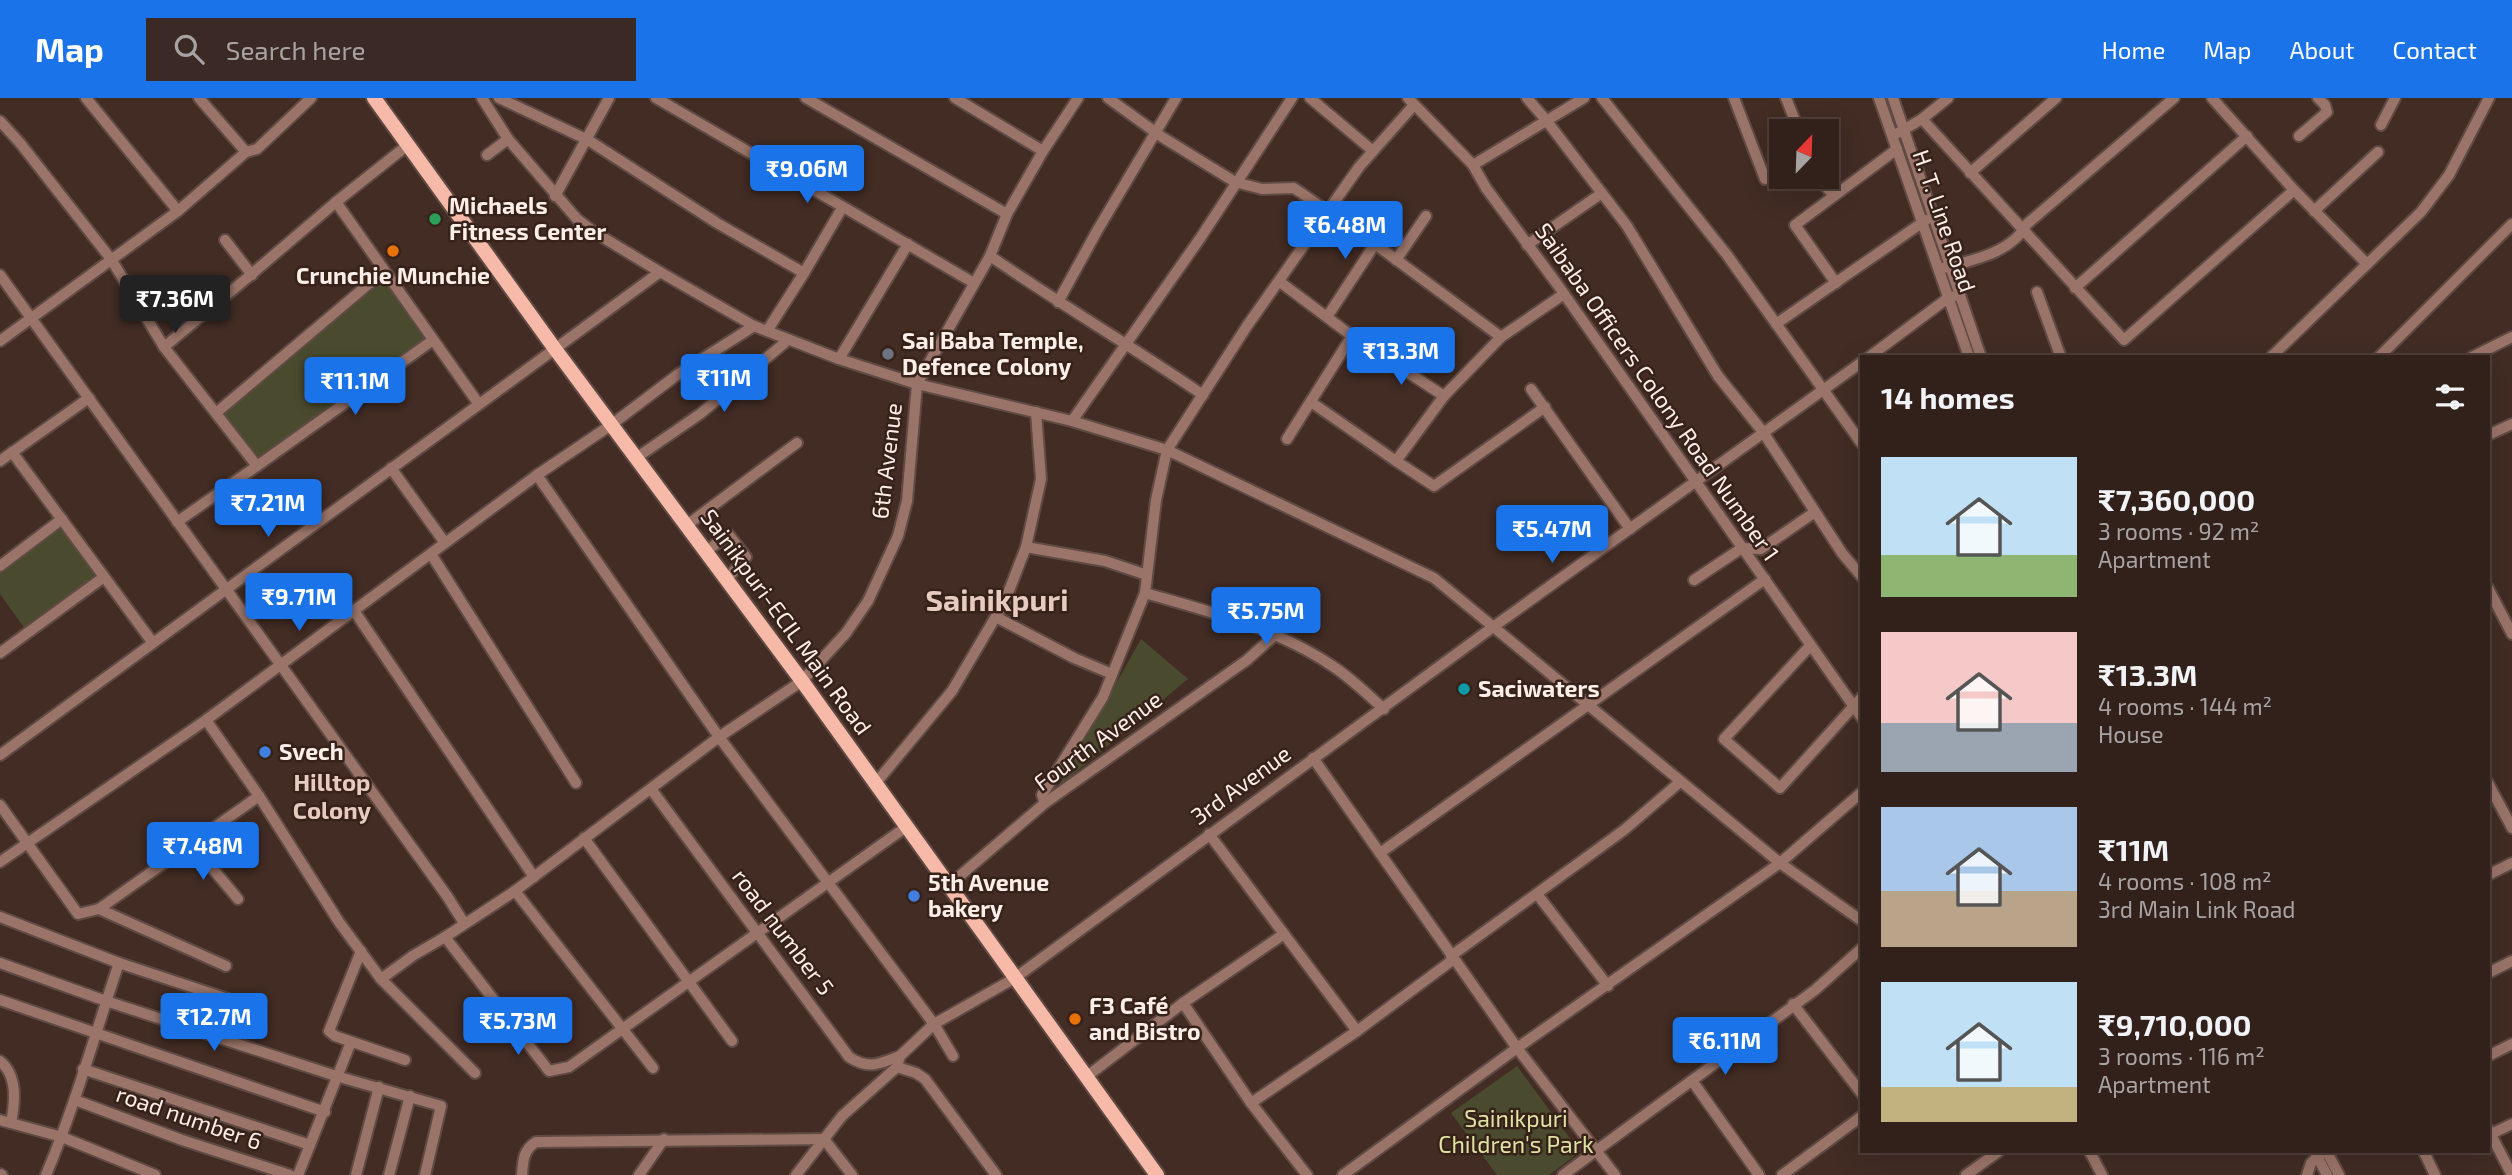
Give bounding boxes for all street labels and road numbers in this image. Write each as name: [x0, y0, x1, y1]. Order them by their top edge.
street label: H. T. Line Road: [1907, 146, 1982, 296]
street label: Saibaba Officers Colony Road Number 1: [1530, 217, 1786, 566]
street label: 6th Avenue: [865, 401, 907, 521]
street label: Sainikpuri-ECIL Main Road: [696, 503, 878, 740]
street label: Fourth Avenue: [1028, 684, 1167, 796]
street label: 3rd Avenue: [1185, 739, 1296, 830]
street label: road number 5: [727, 863, 840, 1000]
street label: road number 6: [113, 1079, 266, 1155]

